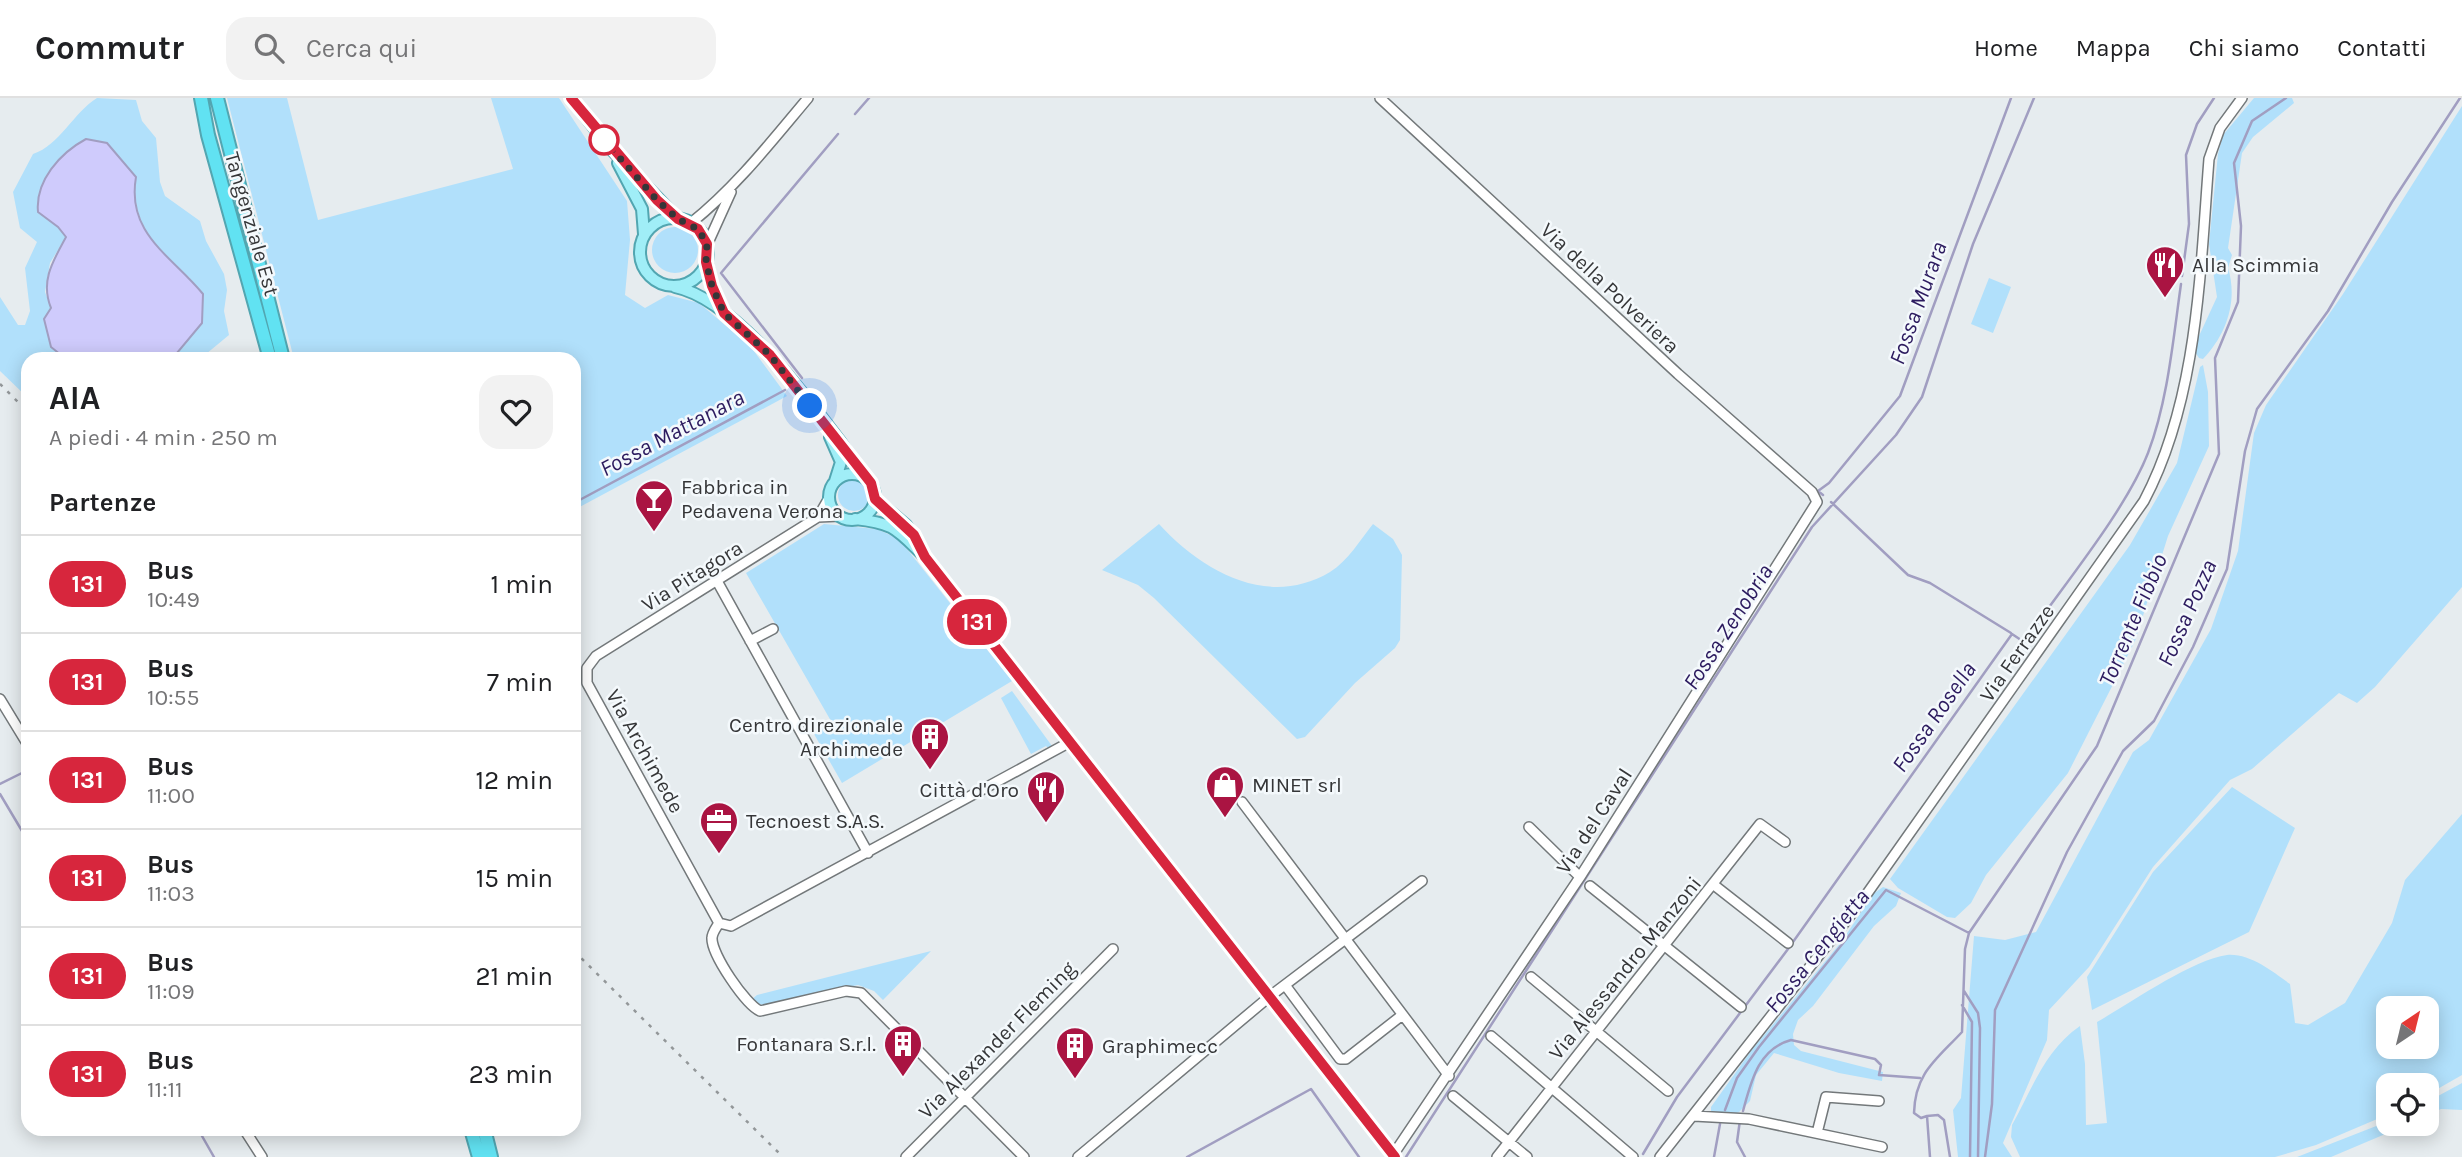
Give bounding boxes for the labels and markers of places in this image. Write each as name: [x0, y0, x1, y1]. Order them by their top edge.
unlabelled marker: [589, 125, 619, 155]
restaurant icon: Alla Scimmia: [2144, 244, 2186, 299]
place label: Alla Scimmia: [2192, 253, 2319, 277]
place label: Fabbrica in Pedavena Verona: [681, 475, 843, 523]
bar icon: Fabbrica in Pedavena Verona: [633, 478, 675, 533]
place label: Centro direzionale Archimede: [729, 713, 903, 761]
building icon: Centro direzionale Archimede: [909, 716, 951, 771]
shop icon: MINET srl: [1204, 764, 1246, 819]
restaurant icon: Città d'Oro: [1025, 769, 1067, 824]
place label: MINET srl: [1252, 773, 1342, 797]
place label: Città d'Oro: [920, 778, 1019, 802]
office icon: Tecnoest S.A.S.: [698, 800, 740, 855]
place label: Tecnoest S.A.S.: [746, 809, 884, 833]
building icon: Fontanara S.r.l.: [882, 1023, 924, 1078]
building icon: Graphimecc: [1054, 1025, 1096, 1080]
place label: Fontanara S.r.l.: [736, 1032, 876, 1056]
place label: Graphimecc: [1102, 1034, 1218, 1058]

